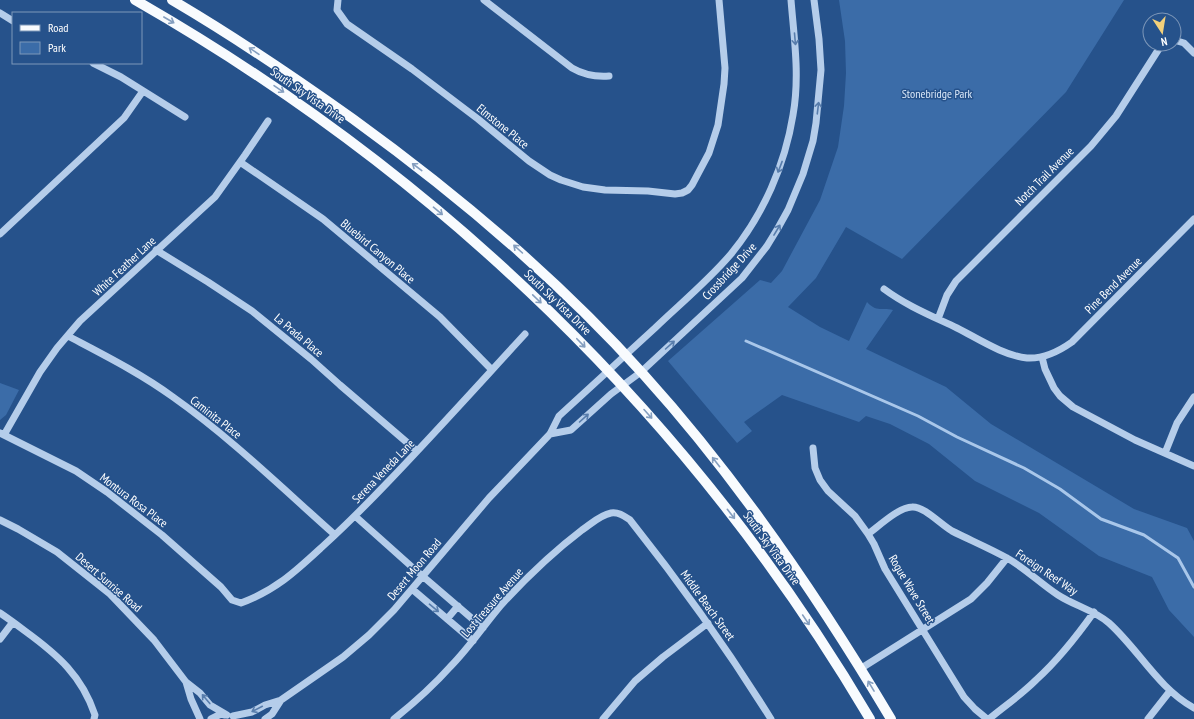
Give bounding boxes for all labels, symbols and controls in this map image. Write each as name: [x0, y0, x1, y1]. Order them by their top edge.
legend: [12, 12, 142, 64]
north arrow: [1142, 12, 1182, 52]
one-way arrow: [163, 16, 175, 24]
text: Road: [48, 20, 68, 35]
one-way arrow: [791, 32, 798, 45]
text: N: [1160, 34, 1168, 49]
text: Park: [48, 40, 66, 55]
one-way arrow: [249, 47, 260, 55]
street label: South Sky Vista Drive: [268, 64, 348, 126]
one-way arrow: [273, 85, 284, 93]
park label: Stonebridge Park: [902, 86, 973, 101]
street label: Elmstone Place: [474, 100, 532, 152]
one-way arrow: [814, 102, 822, 115]
street label: Notch Trail Avenue: [1011, 143, 1077, 209]
one-way arrow: [775, 160, 783, 172]
one-way arrow: [412, 163, 423, 171]
one-way arrow: [432, 206, 443, 215]
street label: Bluebird Canyon Place: [338, 216, 418, 286]
one-way arrow: [773, 225, 781, 236]
street label: White Feather Lane: [89, 233, 159, 299]
street label: Crossbridge Drive: [699, 239, 759, 303]
one-way arrow: [513, 245, 523, 254]
street label: Pine Bend Avenue: [1081, 253, 1145, 317]
street label: South Sky Vista Drive: [521, 266, 595, 338]
one-way arrow: [532, 294, 542, 304]
street label: La Prada Place: [271, 310, 327, 360]
one-way arrow: [577, 338, 586, 348]
one-way arrow: [665, 341, 675, 350]
street label: Caminita Place: [187, 392, 245, 442]
one-way arrow: [644, 409, 653, 419]
one-way arrow: [578, 414, 589, 423]
street label: Serena Veneda Lane: [349, 436, 417, 506]
one-way arrow: [712, 456, 721, 467]
street label: Montura Rosa Place: [97, 470, 171, 530]
one-way arrow: [727, 508, 735, 519]
street label: South Sky Vista Drive: [740, 508, 804, 588]
street label: Desert Moon Road: [384, 535, 444, 603]
street label: Foreign Reef Way: [1013, 546, 1081, 598]
street label: Desert Sunrise Road: [73, 549, 145, 615]
street label: Rogue Wave Street: [886, 552, 939, 627]
street label: Lost Treasure Avenue: [458, 564, 526, 640]
street label: Middle Beach Street: [677, 567, 739, 644]
one-way arrow: [428, 603, 439, 612]
one-way arrow: [802, 614, 810, 625]
one-way arrow: [866, 680, 874, 692]
one-way arrow: [201, 694, 210, 705]
one-way arrow: [251, 706, 263, 713]

